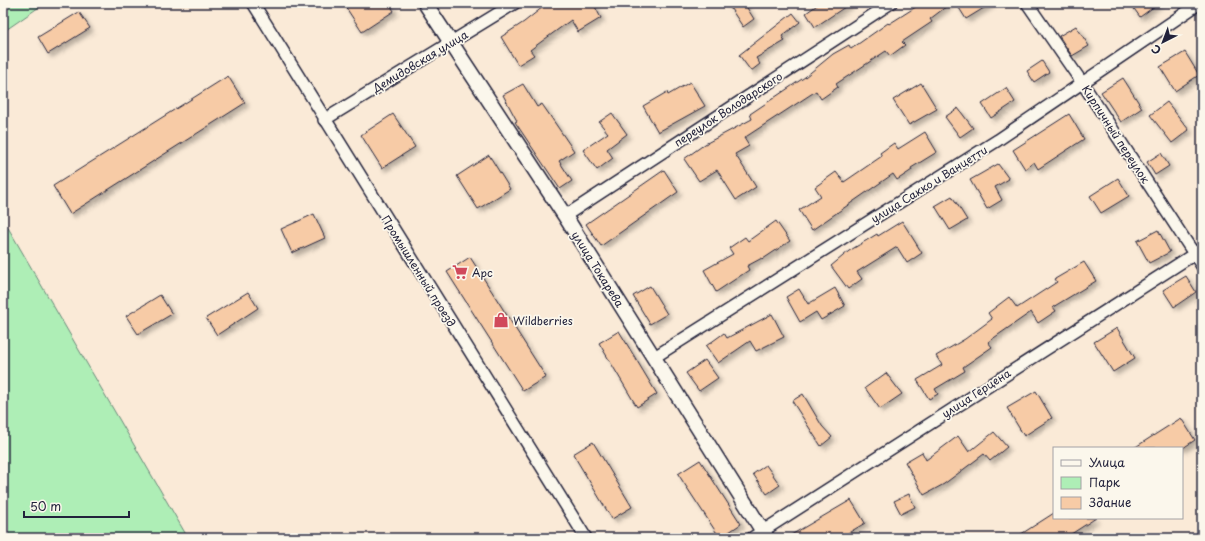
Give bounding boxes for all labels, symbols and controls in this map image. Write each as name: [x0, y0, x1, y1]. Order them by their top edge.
north arrow: [1143, 22, 1183, 62]
street label: Демидовская улица: [368, 26, 471, 97]
text: С: [1147, 41, 1165, 59]
street label: переулок Володарского: [670, 67, 786, 151]
street label: Кирпичный переулок: [1078, 82, 1154, 187]
street label: улица Сакко и Ванцетти: [867, 141, 991, 227]
street label: Промышленный проезд: [378, 212, 460, 330]
street label: улица Токарева: [568, 228, 628, 311]
supermarket icon: Арс: [451, 263, 469, 281]
place label: Арс: [472, 264, 493, 281]
shop icon: Wildberries: [492, 311, 510, 329]
place label: Wildberries: [513, 312, 573, 329]
street label: улица Герцена: [938, 364, 1014, 422]
legend: [1053, 447, 1183, 519]
text: Улица: [1089, 453, 1125, 471]
text: Парк: [1089, 473, 1121, 491]
scale bar: [24, 493, 129, 519]
text: Здание: [1089, 493, 1131, 511]
text: 50 m: [30, 497, 61, 515]

